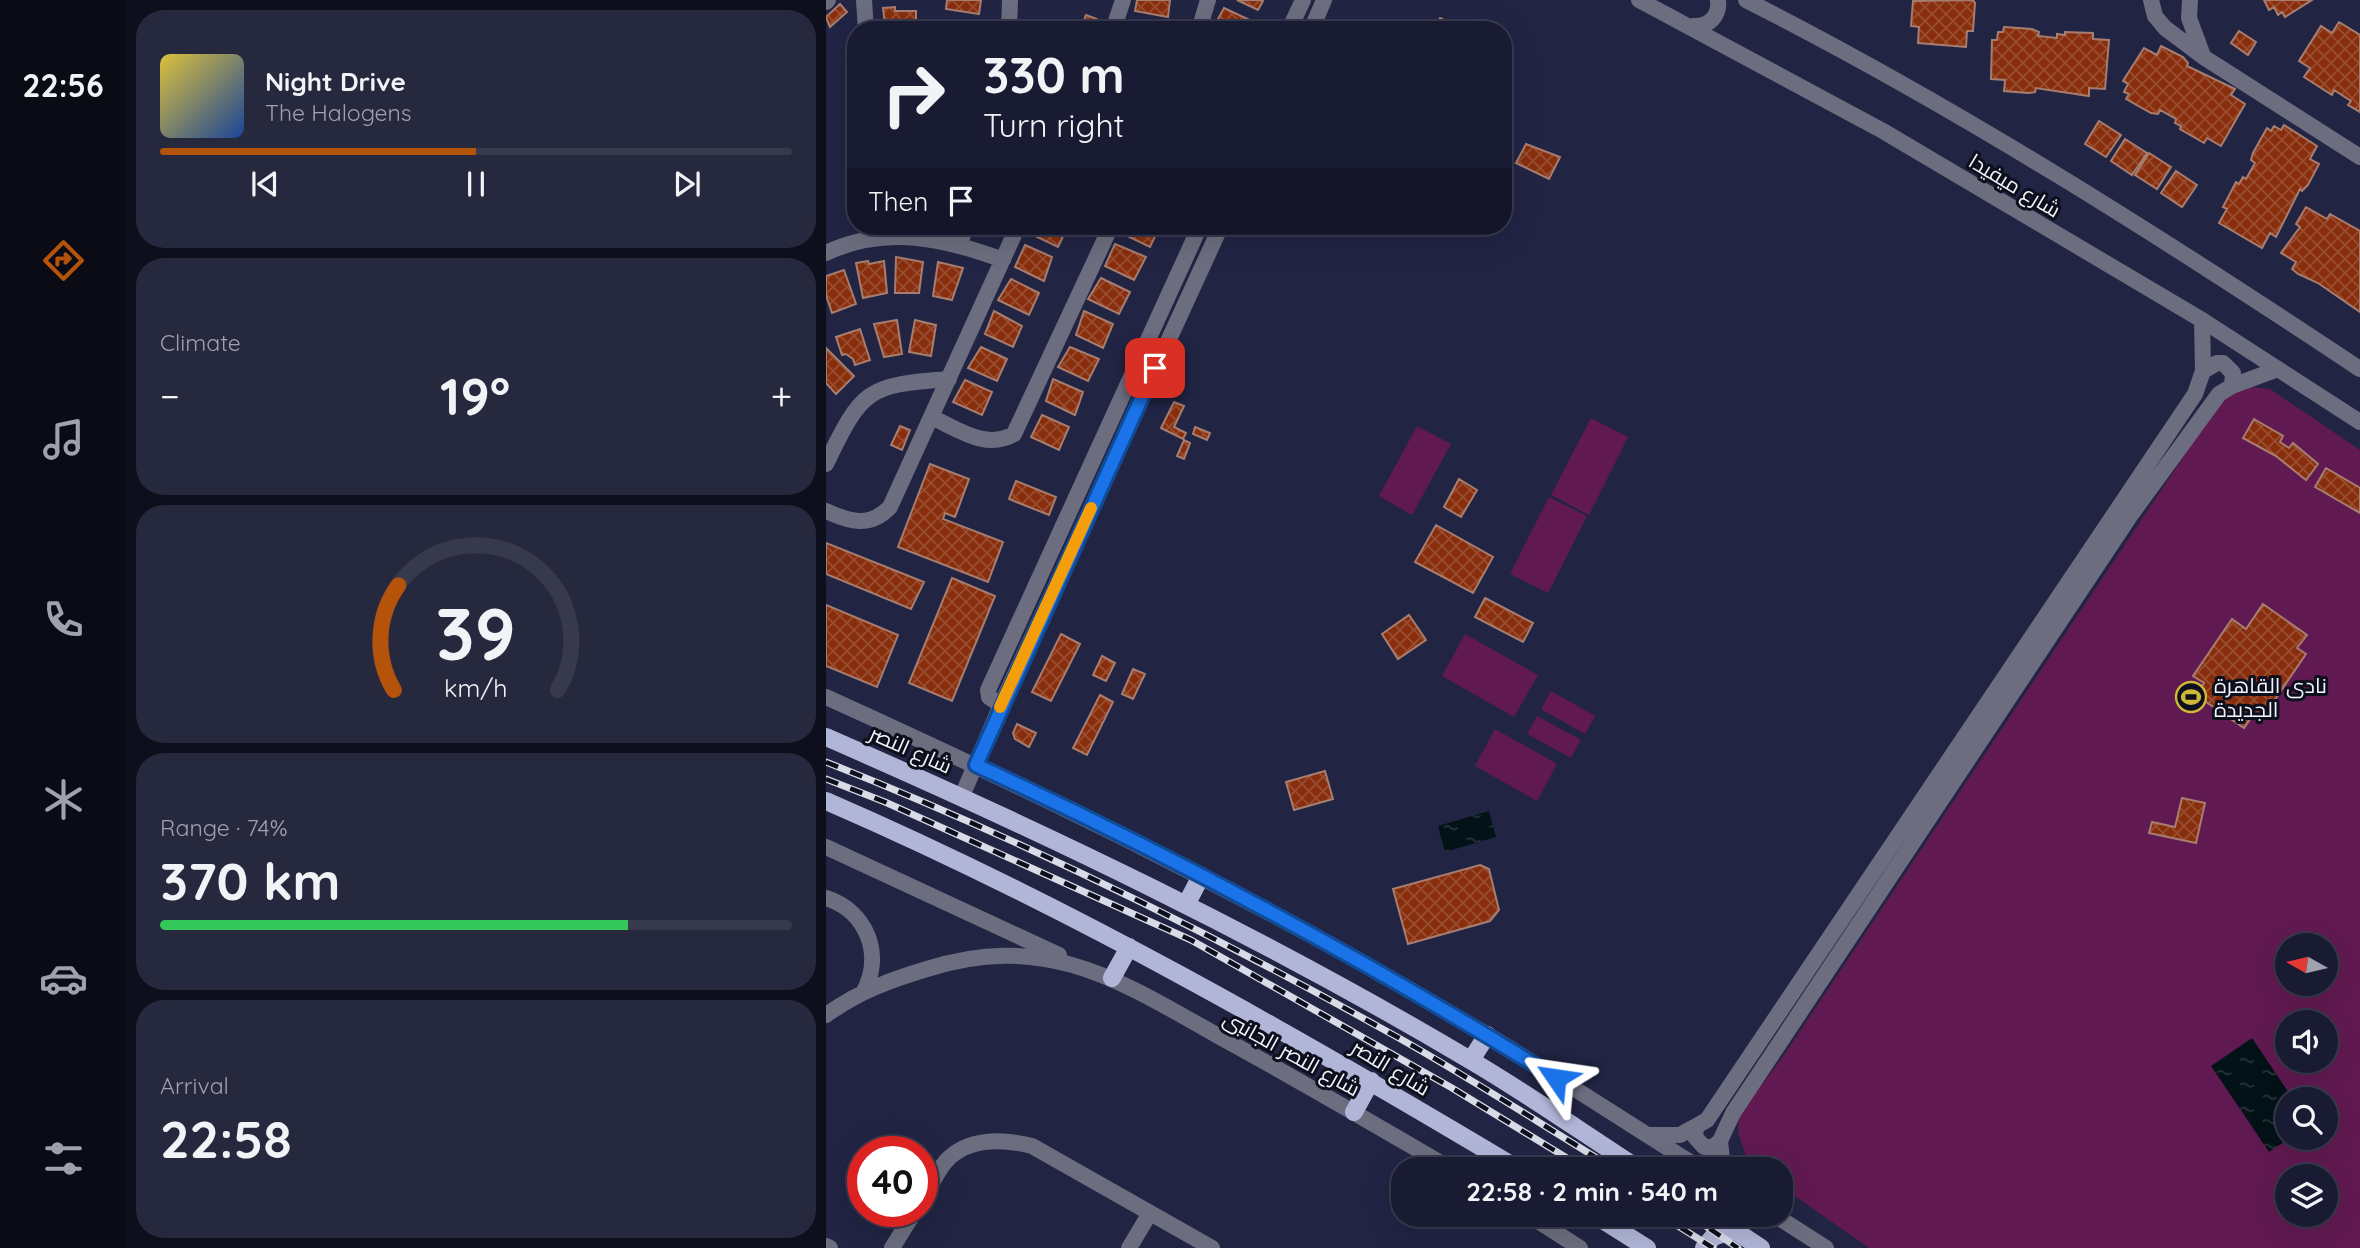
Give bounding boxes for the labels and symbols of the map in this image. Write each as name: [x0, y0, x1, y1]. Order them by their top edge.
street label: شارع ميفيدا: [1963, 147, 2066, 224]
pin: [1125, 338, 1185, 398]
place label: نادى القاهرة الجديدة: [2214, 672, 2327, 722]
sports icon: نادى القاهرة الجديدة: [2174, 680, 2208, 714]
street label: شارع النصر: [864, 719, 956, 781]
north arrow: [2275, 933, 2338, 996]
street label: شارع النصر الجانبى: [1218, 1005, 1365, 1103]
street label: شارع النصر: [1345, 1033, 1435, 1102]
position arrow: [1519, 1041, 1593, 1115]
speed limit sign: 40: [847, 1136, 938, 1227]

